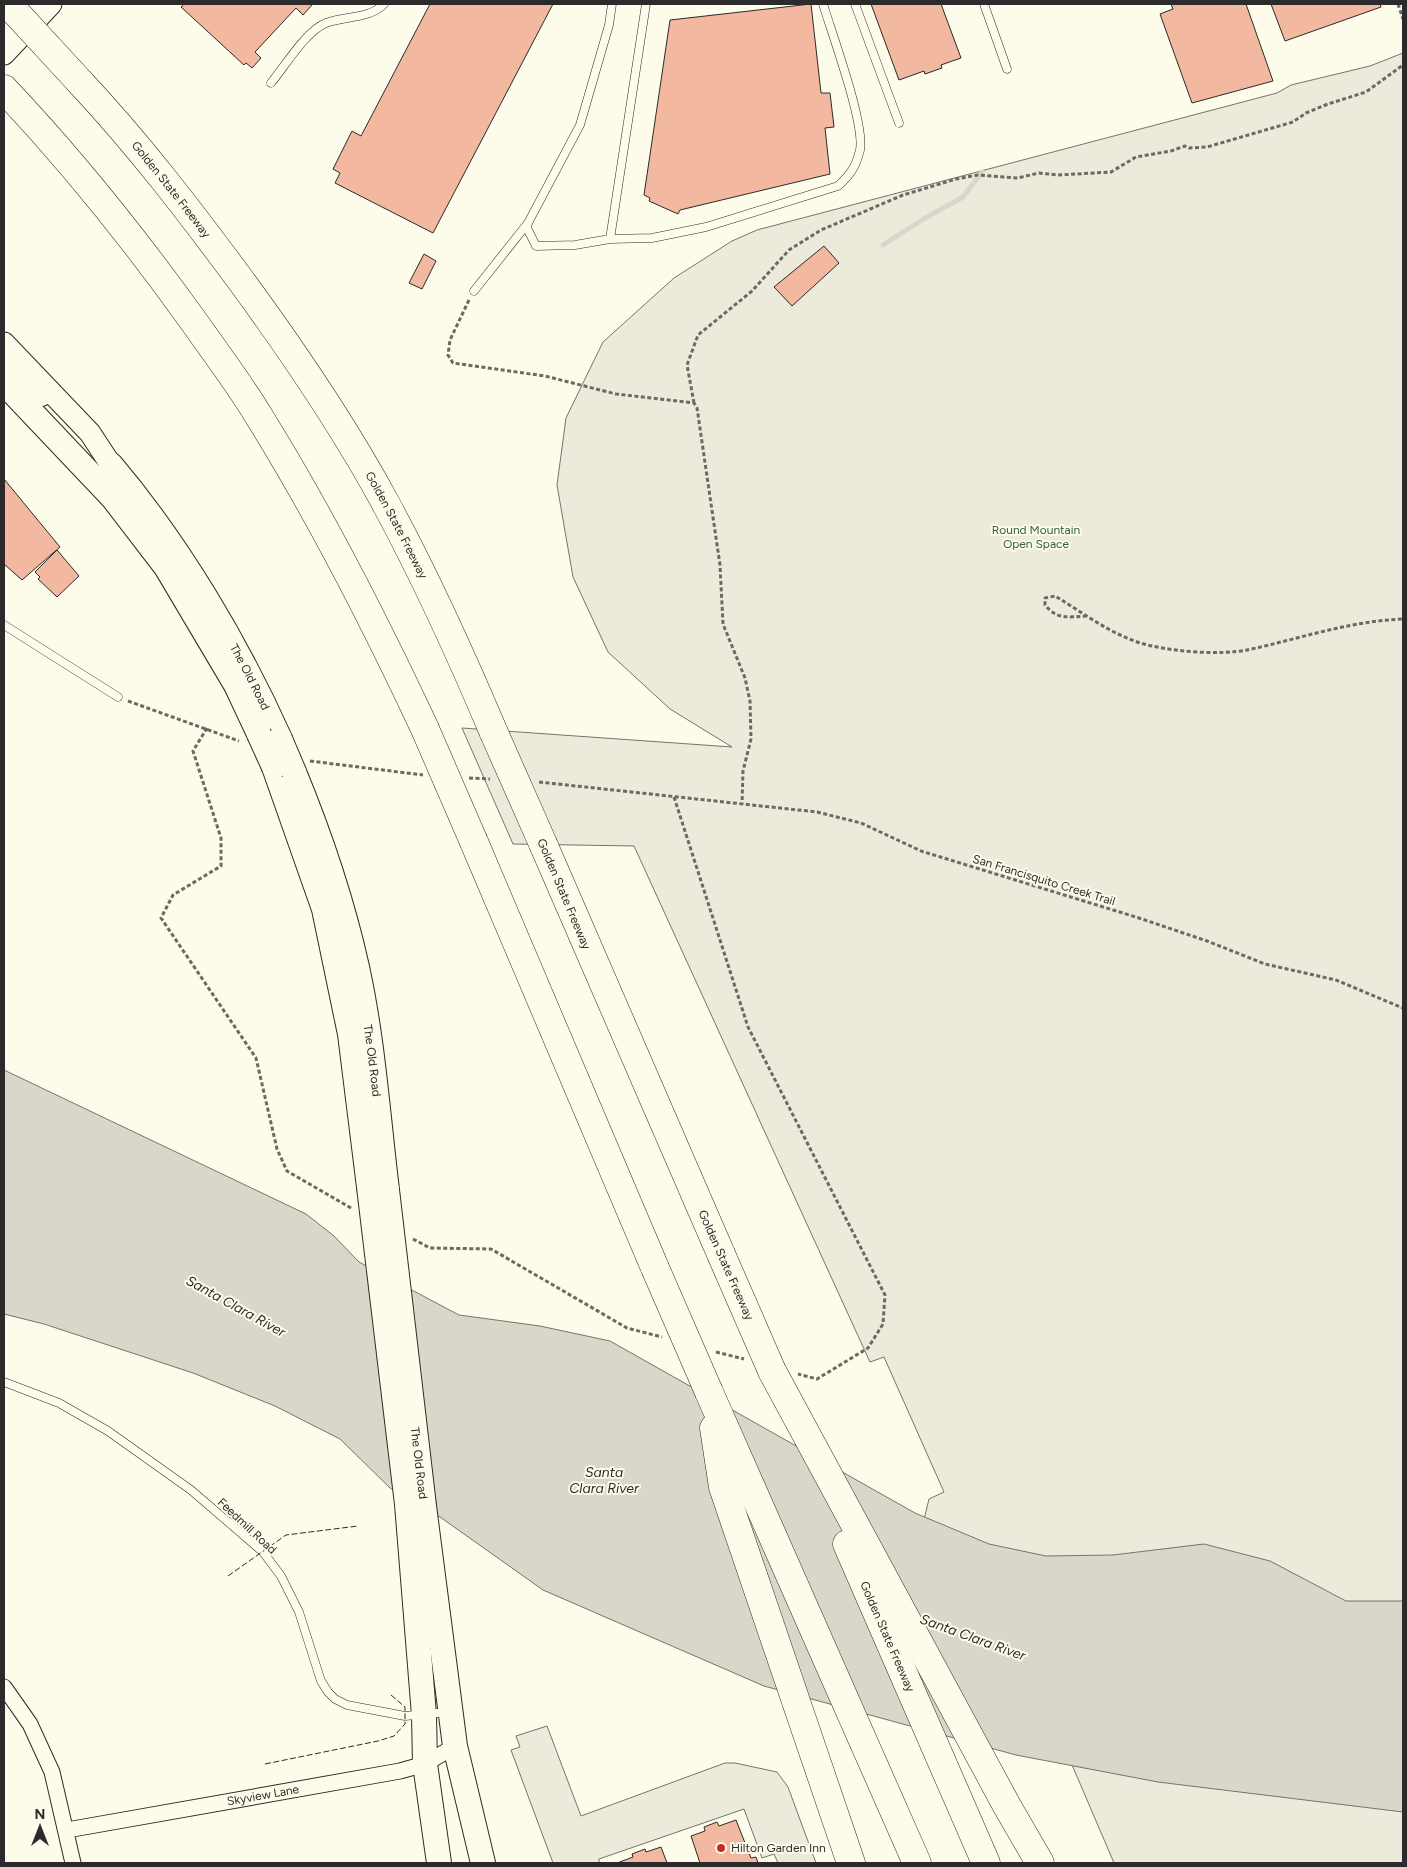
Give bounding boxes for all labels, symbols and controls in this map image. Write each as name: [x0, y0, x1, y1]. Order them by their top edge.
street label: Golden State Freeway: [129, 139, 214, 241]
street label: Golden State Freeway: [362, 469, 431, 582]
park label: Round Mountain Open Space: [992, 523, 1081, 551]
street label: The Old Road: [227, 642, 273, 712]
street label: Golden State Freeway: [534, 836, 594, 952]
street label: San Francisquito Creek Trail: [971, 852, 1117, 908]
street label: The Old Road: [361, 1024, 384, 1097]
street label: Golden State Freeway: [695, 1208, 757, 1323]
water label: Santa Clara River: [183, 1272, 290, 1341]
street label: The Old Road: [408, 1426, 430, 1500]
water label: Santa Clara River: [569, 1464, 640, 1497]
street label: Feedmill Road: [215, 1495, 279, 1557]
street label: Golden State Freeway: [857, 1579, 918, 1695]
water label: Santa Clara River: [918, 1610, 1029, 1665]
street label: Skyview Lane: [226, 1782, 301, 1809]
north arrow: [15, 1802, 65, 1852]
text: N: [35, 1806, 45, 1823]
place label: Hilton Garden Inn: [731, 1841, 826, 1855]
marker: Hilton Garden Inn: [715, 1842, 727, 1854]

